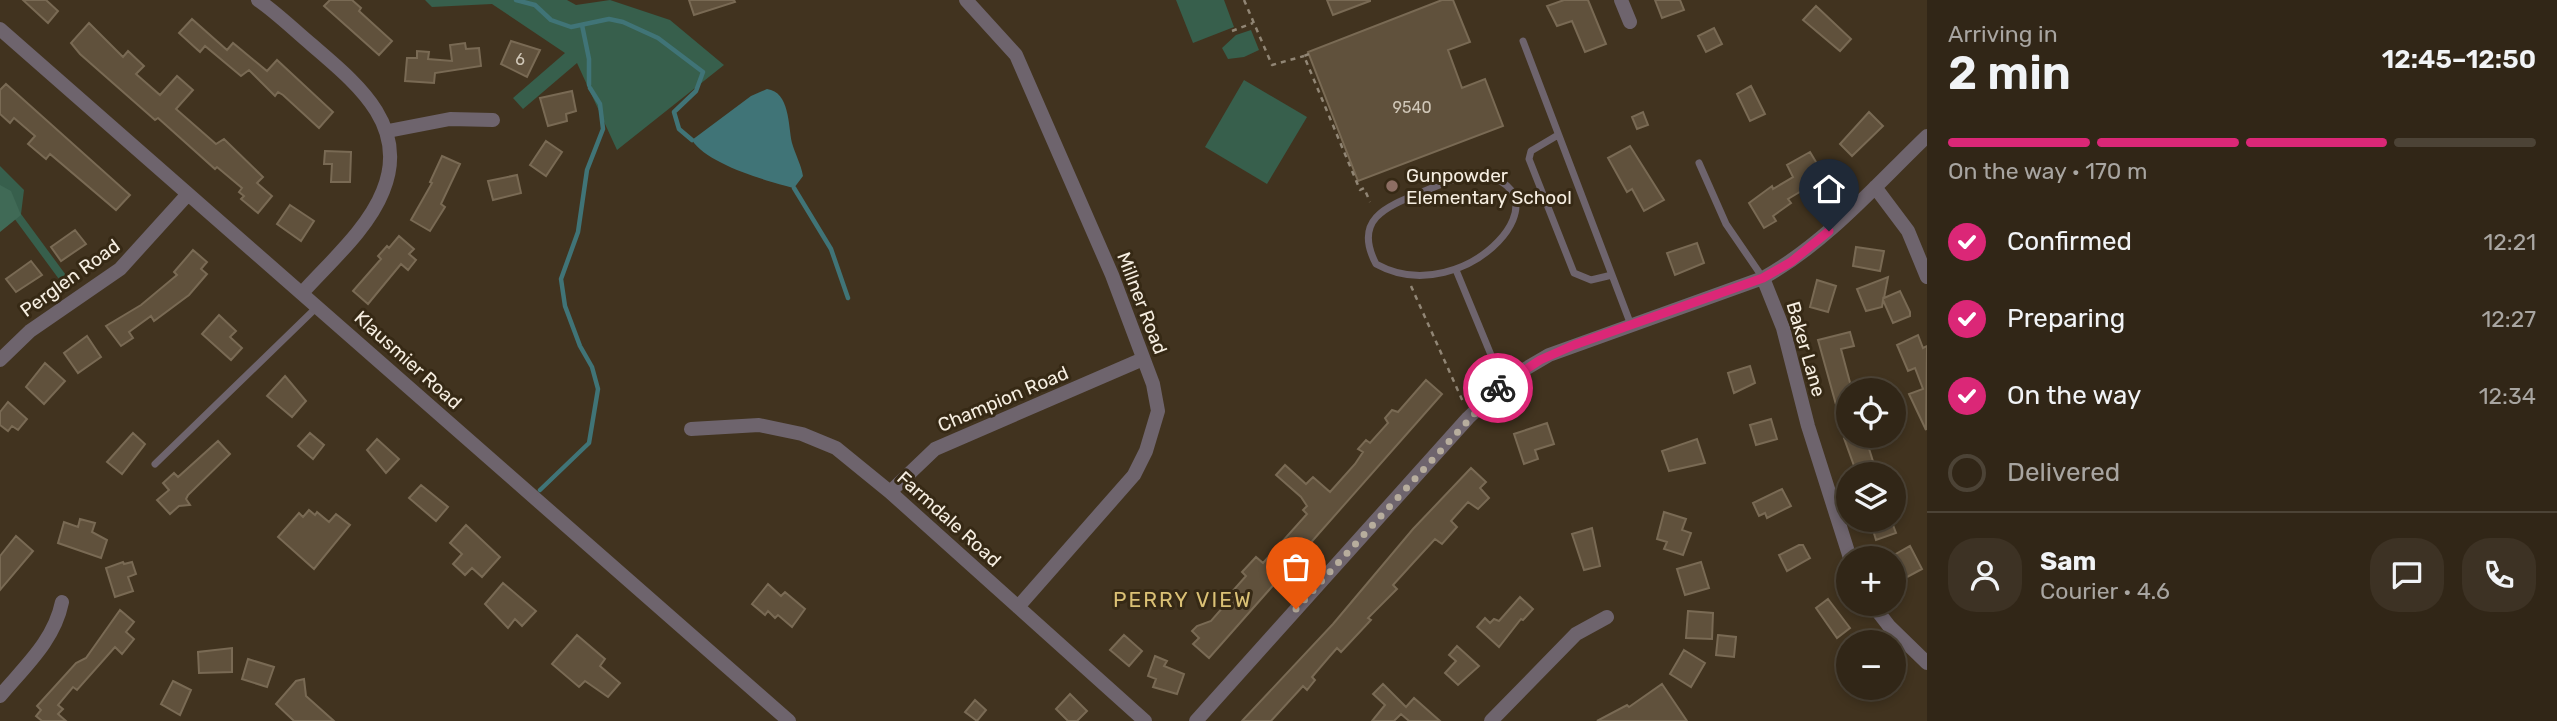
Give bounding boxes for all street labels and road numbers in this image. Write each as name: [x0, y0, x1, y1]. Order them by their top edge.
street label: Perglen Road: [16, 234, 124, 322]
street label: Millner Road: [1112, 249, 1172, 357]
street label: Baker Lane: [1781, 299, 1831, 399]
street label: Klausmier Road: [350, 306, 466, 414]
street label: Champion Road: [934, 361, 1072, 437]
street label: Farmdale Road: [892, 466, 1006, 572]

